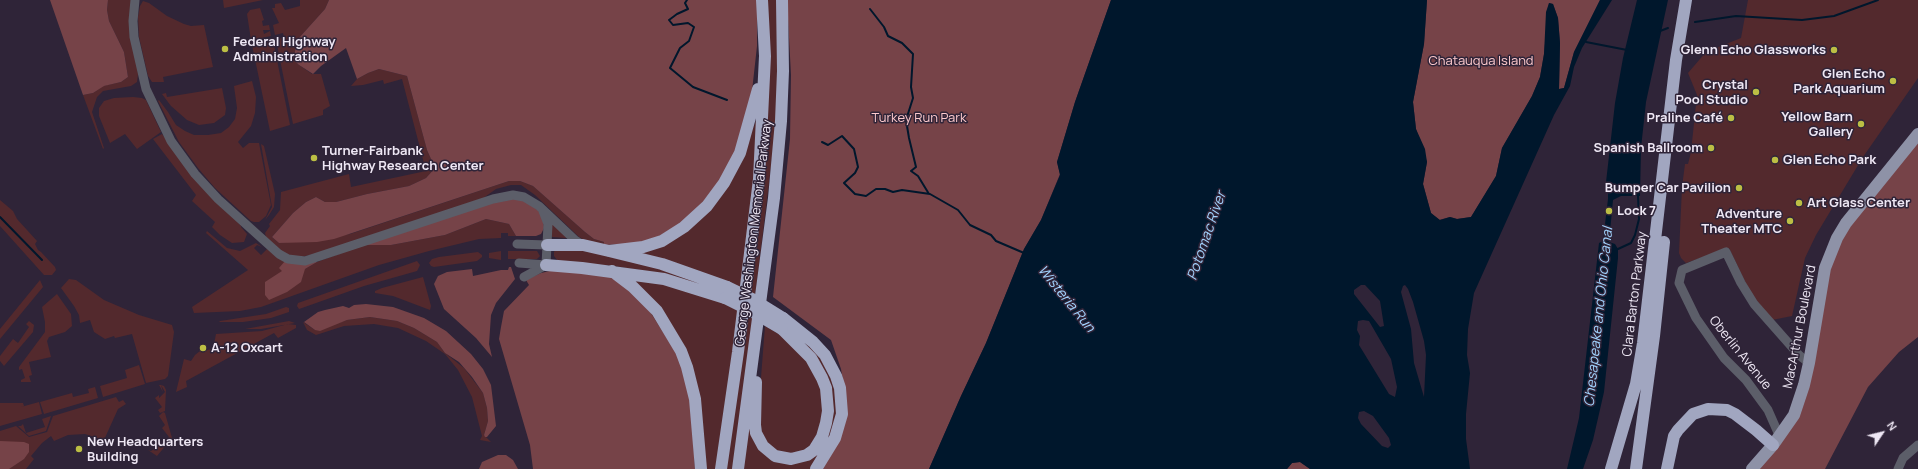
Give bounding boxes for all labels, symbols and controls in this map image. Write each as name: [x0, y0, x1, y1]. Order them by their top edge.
place label: Federal Highway Administration: [233, 34, 336, 65]
place label: Glenn Echo Glassworks: [1681, 42, 1826, 58]
marker: Federal Highway Administration: [220, 44, 230, 54]
marker: Glenn Echo Glassworks: [1829, 45, 1839, 55]
park label: Chatauqua Island: [1428, 53, 1534, 69]
place label: Glen Echo Park Aquarium: [1794, 66, 1885, 97]
marker: Glen Echo Park Aquarium: [1888, 76, 1898, 86]
place label: Crystal Pool Studio: [1675, 77, 1748, 108]
marker: Crystal Pool Studio: [1751, 87, 1761, 97]
place label: Yellow Barn Gallery: [1781, 109, 1853, 140]
park label: Turkey Run Park: [872, 110, 966, 126]
place label: Praline Café: [1647, 110, 1723, 126]
marker: Praline Café: [1726, 113, 1736, 123]
street label: George Washington Memorial Parkway: [732, 119, 776, 347]
marker: Yellow Barn Gallery: [1856, 119, 1866, 129]
place label: Spanish Ballroom: [1594, 140, 1703, 156]
place label: Turner-Fairbank Highway Research Center: [322, 143, 484, 174]
marker: Spanish Ballroom: [1706, 143, 1716, 153]
place label: Glen Echo Park: [1783, 152, 1876, 168]
marker: Turner-Fairbank Highway Research Center: [309, 153, 319, 163]
marker: Glen Echo Park: [1770, 155, 1780, 165]
place label: Bumper Car Pavilion: [1605, 180, 1731, 196]
marker: Bumper Car Pavilion: [1734, 183, 1744, 193]
water label: Potomac River: [1184, 189, 1230, 283]
place label: Art Glass Center: [1807, 195, 1910, 211]
marker: Art Glass Center: [1794, 198, 1804, 208]
place label: Lock 7: [1617, 203, 1656, 219]
marker: Lock 7: [1604, 206, 1614, 216]
place label: Adventure Theater MTC: [1701, 206, 1782, 237]
marker: Adventure Theater MTC: [1785, 216, 1795, 226]
water label: Chesapeake and Ohio Canal: [1581, 226, 1617, 408]
street label: Clara Barton Parkway: [1620, 231, 1650, 357]
water label: Wisteria Run: [1034, 262, 1098, 336]
street label: MacArthur Boulevard: [1780, 264, 1820, 390]
street label: Oberlin Avenue: [1706, 313, 1774, 393]
place label: A-12 Oxcart: [211, 340, 283, 356]
marker: A-12 Oxcart: [198, 343, 208, 353]
north arrow: [1862, 413, 1902, 453]
text: N: [1884, 418, 1901, 433]
place label: New Headquarters Building: [87, 434, 203, 465]
marker: New Headquarters Building: [74, 444, 84, 454]

